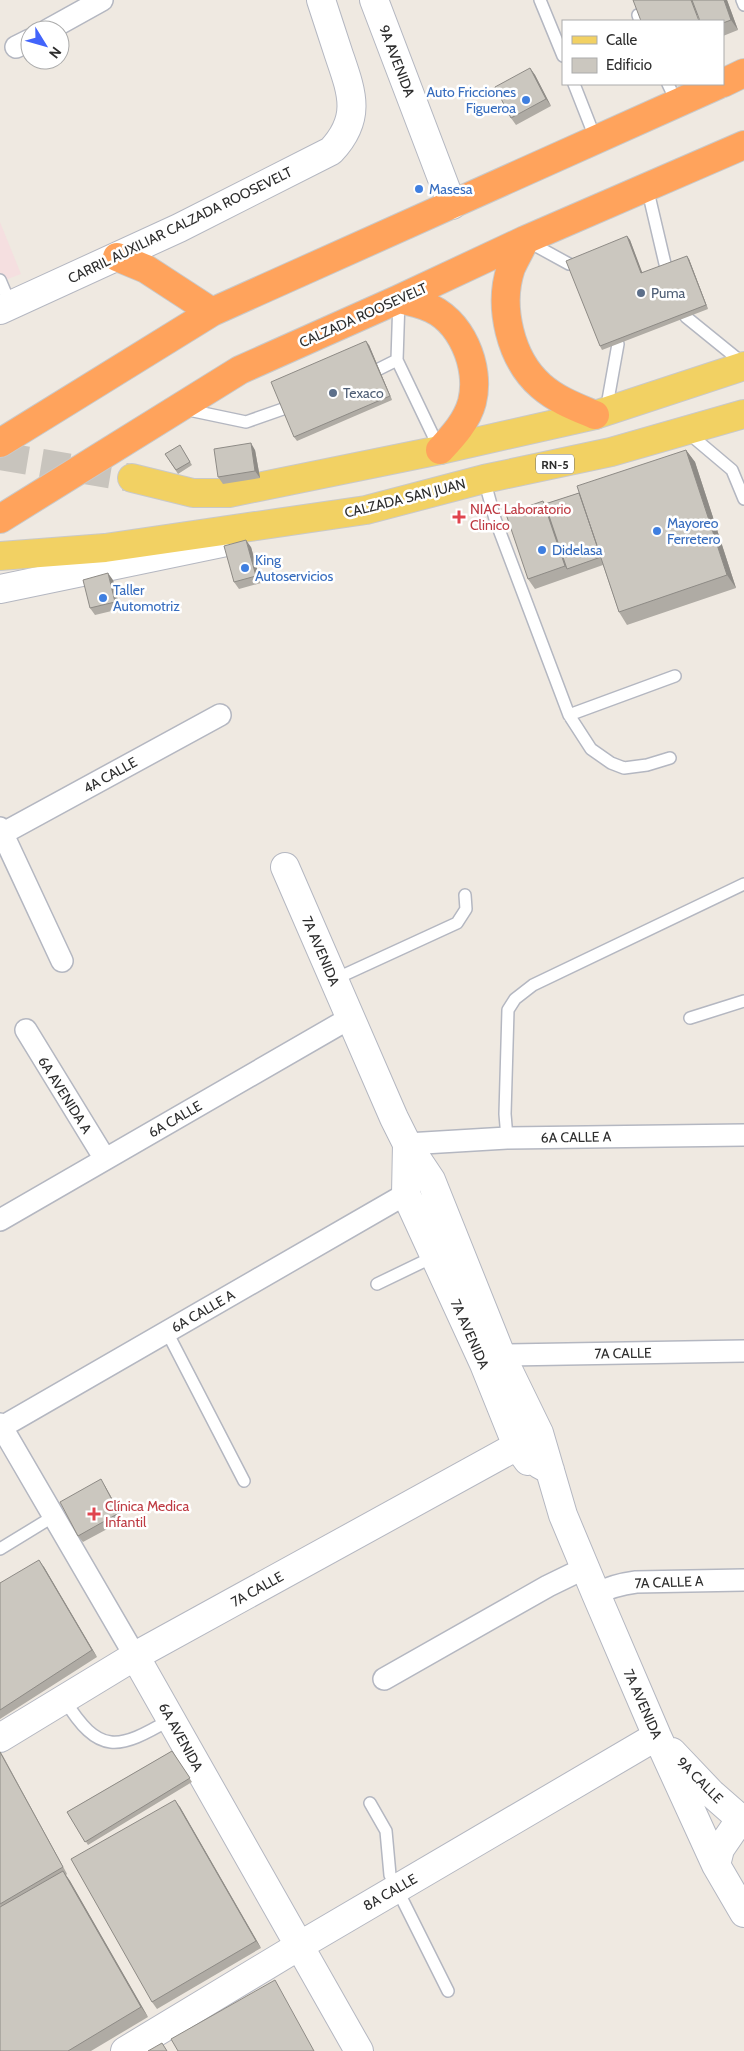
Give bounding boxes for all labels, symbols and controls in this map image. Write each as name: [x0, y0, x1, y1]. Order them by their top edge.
north arrow: [20, 20, 70, 70]
legend: [562, 20, 724, 85]
street label: 9A AVENIDA: [375, 22, 419, 100]
text: Calle: [606, 31, 637, 49]
text: N: [45, 43, 66, 62]
text: Edificio: [606, 56, 652, 74]
place label: Auto Fricciones Figueroa: [427, 83, 516, 117]
marker: Auto Fricciones Figueroa: [520, 94, 532, 106]
street label: CARRIL AUXILIAR CALZADA ROOSEVELT: [65, 162, 296, 287]
place label: Masesa: [429, 180, 473, 198]
marker: Masesa: [413, 183, 425, 195]
street label: CALZADA ROOSEVELT: [296, 278, 430, 351]
place label: Puma: [651, 284, 686, 302]
marker: Puma: [635, 287, 647, 299]
place label: Texaco: [343, 384, 384, 402]
marker: Texaco: [327, 387, 339, 399]
road number: RN-5: [536, 454, 574, 474]
street label: CALZADA SAN JUAN: [343, 474, 467, 522]
place label: NIAC Laboratorio Clinico: [470, 500, 572, 534]
marker: NIAC Laboratorio Clinico: [452, 510, 466, 524]
place label: Mayoreo Ferretero: [667, 514, 721, 548]
marker: Mayoreo Ferretero: [651, 525, 663, 537]
place label: Didelasa: [552, 541, 603, 559]
marker: Didelasa: [536, 544, 548, 556]
place label: King Autoservicios: [255, 551, 333, 585]
marker: King Autoservicios: [239, 562, 251, 574]
place label: Taller Automotriz: [113, 581, 180, 615]
marker: Taller Automotriz: [97, 592, 109, 604]
street label: 4A CALLE: [80, 753, 140, 797]
street label: 7A AVENIDA: [298, 913, 344, 989]
street label: 6A AVENIDA A: [34, 1053, 96, 1137]
street label: 6A CALLE: [145, 1096, 205, 1141]
street label: 6A CALLE A: [541, 1127, 612, 1147]
street label: 6A CALLE A: [168, 1285, 238, 1336]
street label: 7A AVENIDA: [447, 1296, 494, 1372]
street label: 7A CALLE: [594, 1343, 652, 1362]
place label: Clínica Medica Infantil: [105, 1497, 189, 1531]
marker: Clínica Medica Infantil: [87, 1507, 101, 1521]
street label: 7A CALLE: [228, 1567, 287, 1611]
street label: 7A CALLE A: [634, 1572, 704, 1592]
street label: 7A AVENIDA: [620, 1666, 667, 1742]
street label: 6A AVENIDA: [155, 1699, 207, 1775]
street label: 9A CALLE: [673, 1753, 727, 1807]
street label: 8A CALLE: [360, 1869, 420, 1915]

